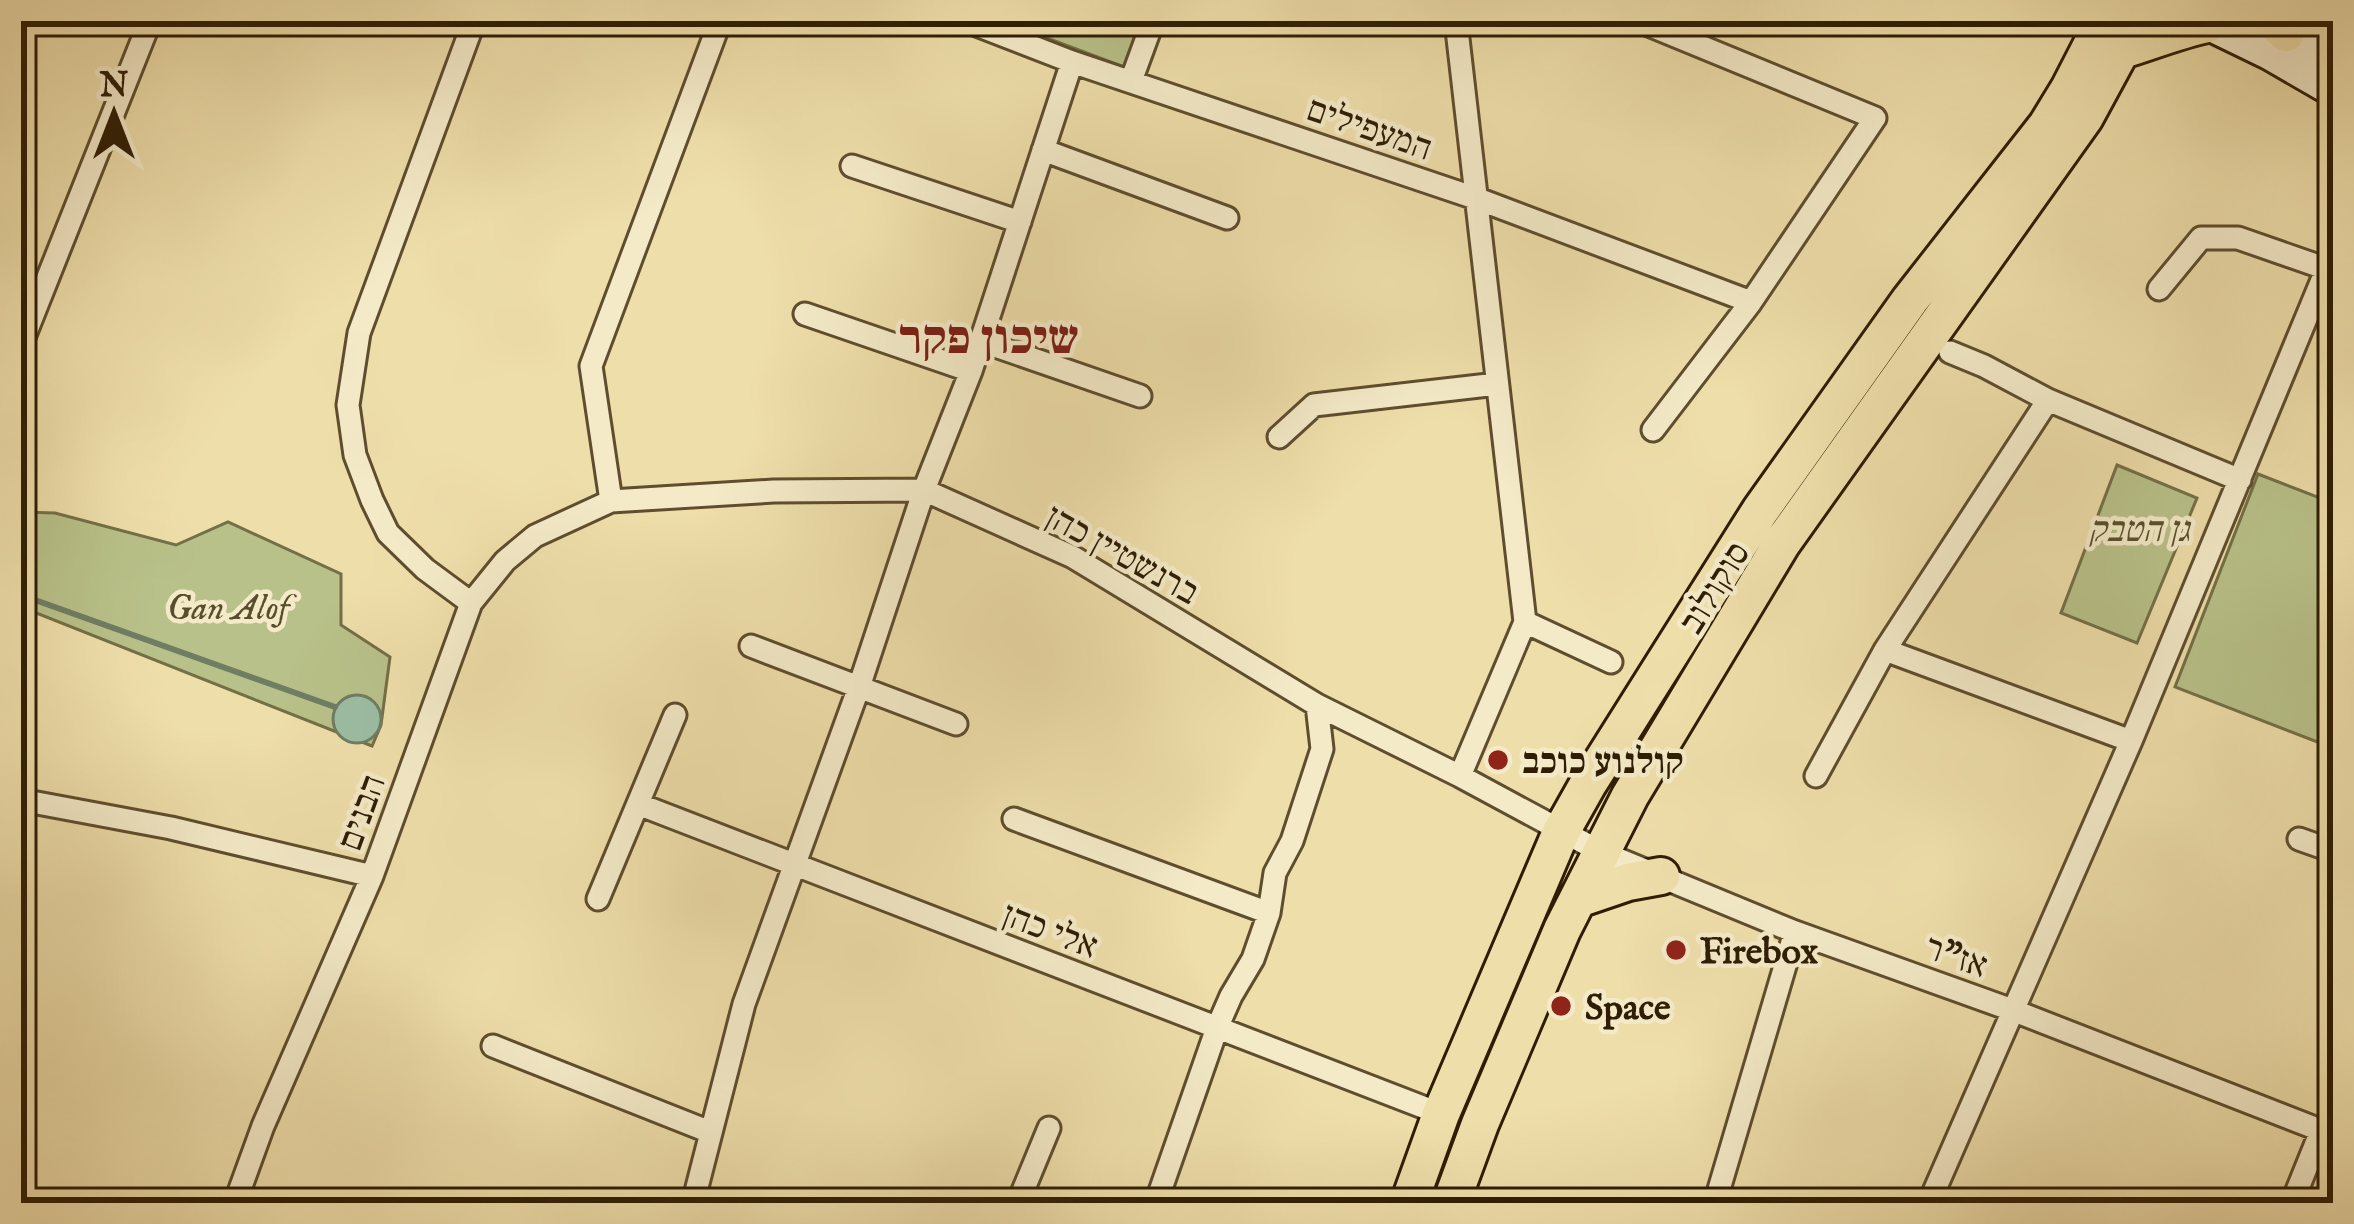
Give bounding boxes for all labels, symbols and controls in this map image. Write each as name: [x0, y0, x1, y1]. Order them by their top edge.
north arrow: [54, 54, 174, 174]
text: N: [99, 66, 129, 108]
street label: המעפילים: [1300, 87, 1438, 173]
district label: שיכון פקר: [899, 310, 1079, 370]
street label: ברנשטיין כהן: [1037, 495, 1206, 616]
park label: גן הטבק: [2088, 508, 2191, 554]
street label: סוקולוב: [1669, 534, 1762, 643]
park label: Gan Alof: [167, 586, 297, 632]
place label: קולנוע כוכב: [1522, 740, 1684, 786]
marker: קולנוע כוכב: [1485, 747, 1511, 773]
street label: הבנים: [328, 769, 398, 857]
street label: אלי כהן: [996, 893, 1104, 971]
street label: אז"ר: [1918, 925, 1994, 990]
place label: Firebox: [1700, 930, 1819, 976]
marker: Firebox: [1663, 937, 1689, 963]
place label: Space: [1585, 986, 1671, 1032]
marker: Space: [1548, 993, 1574, 1019]

